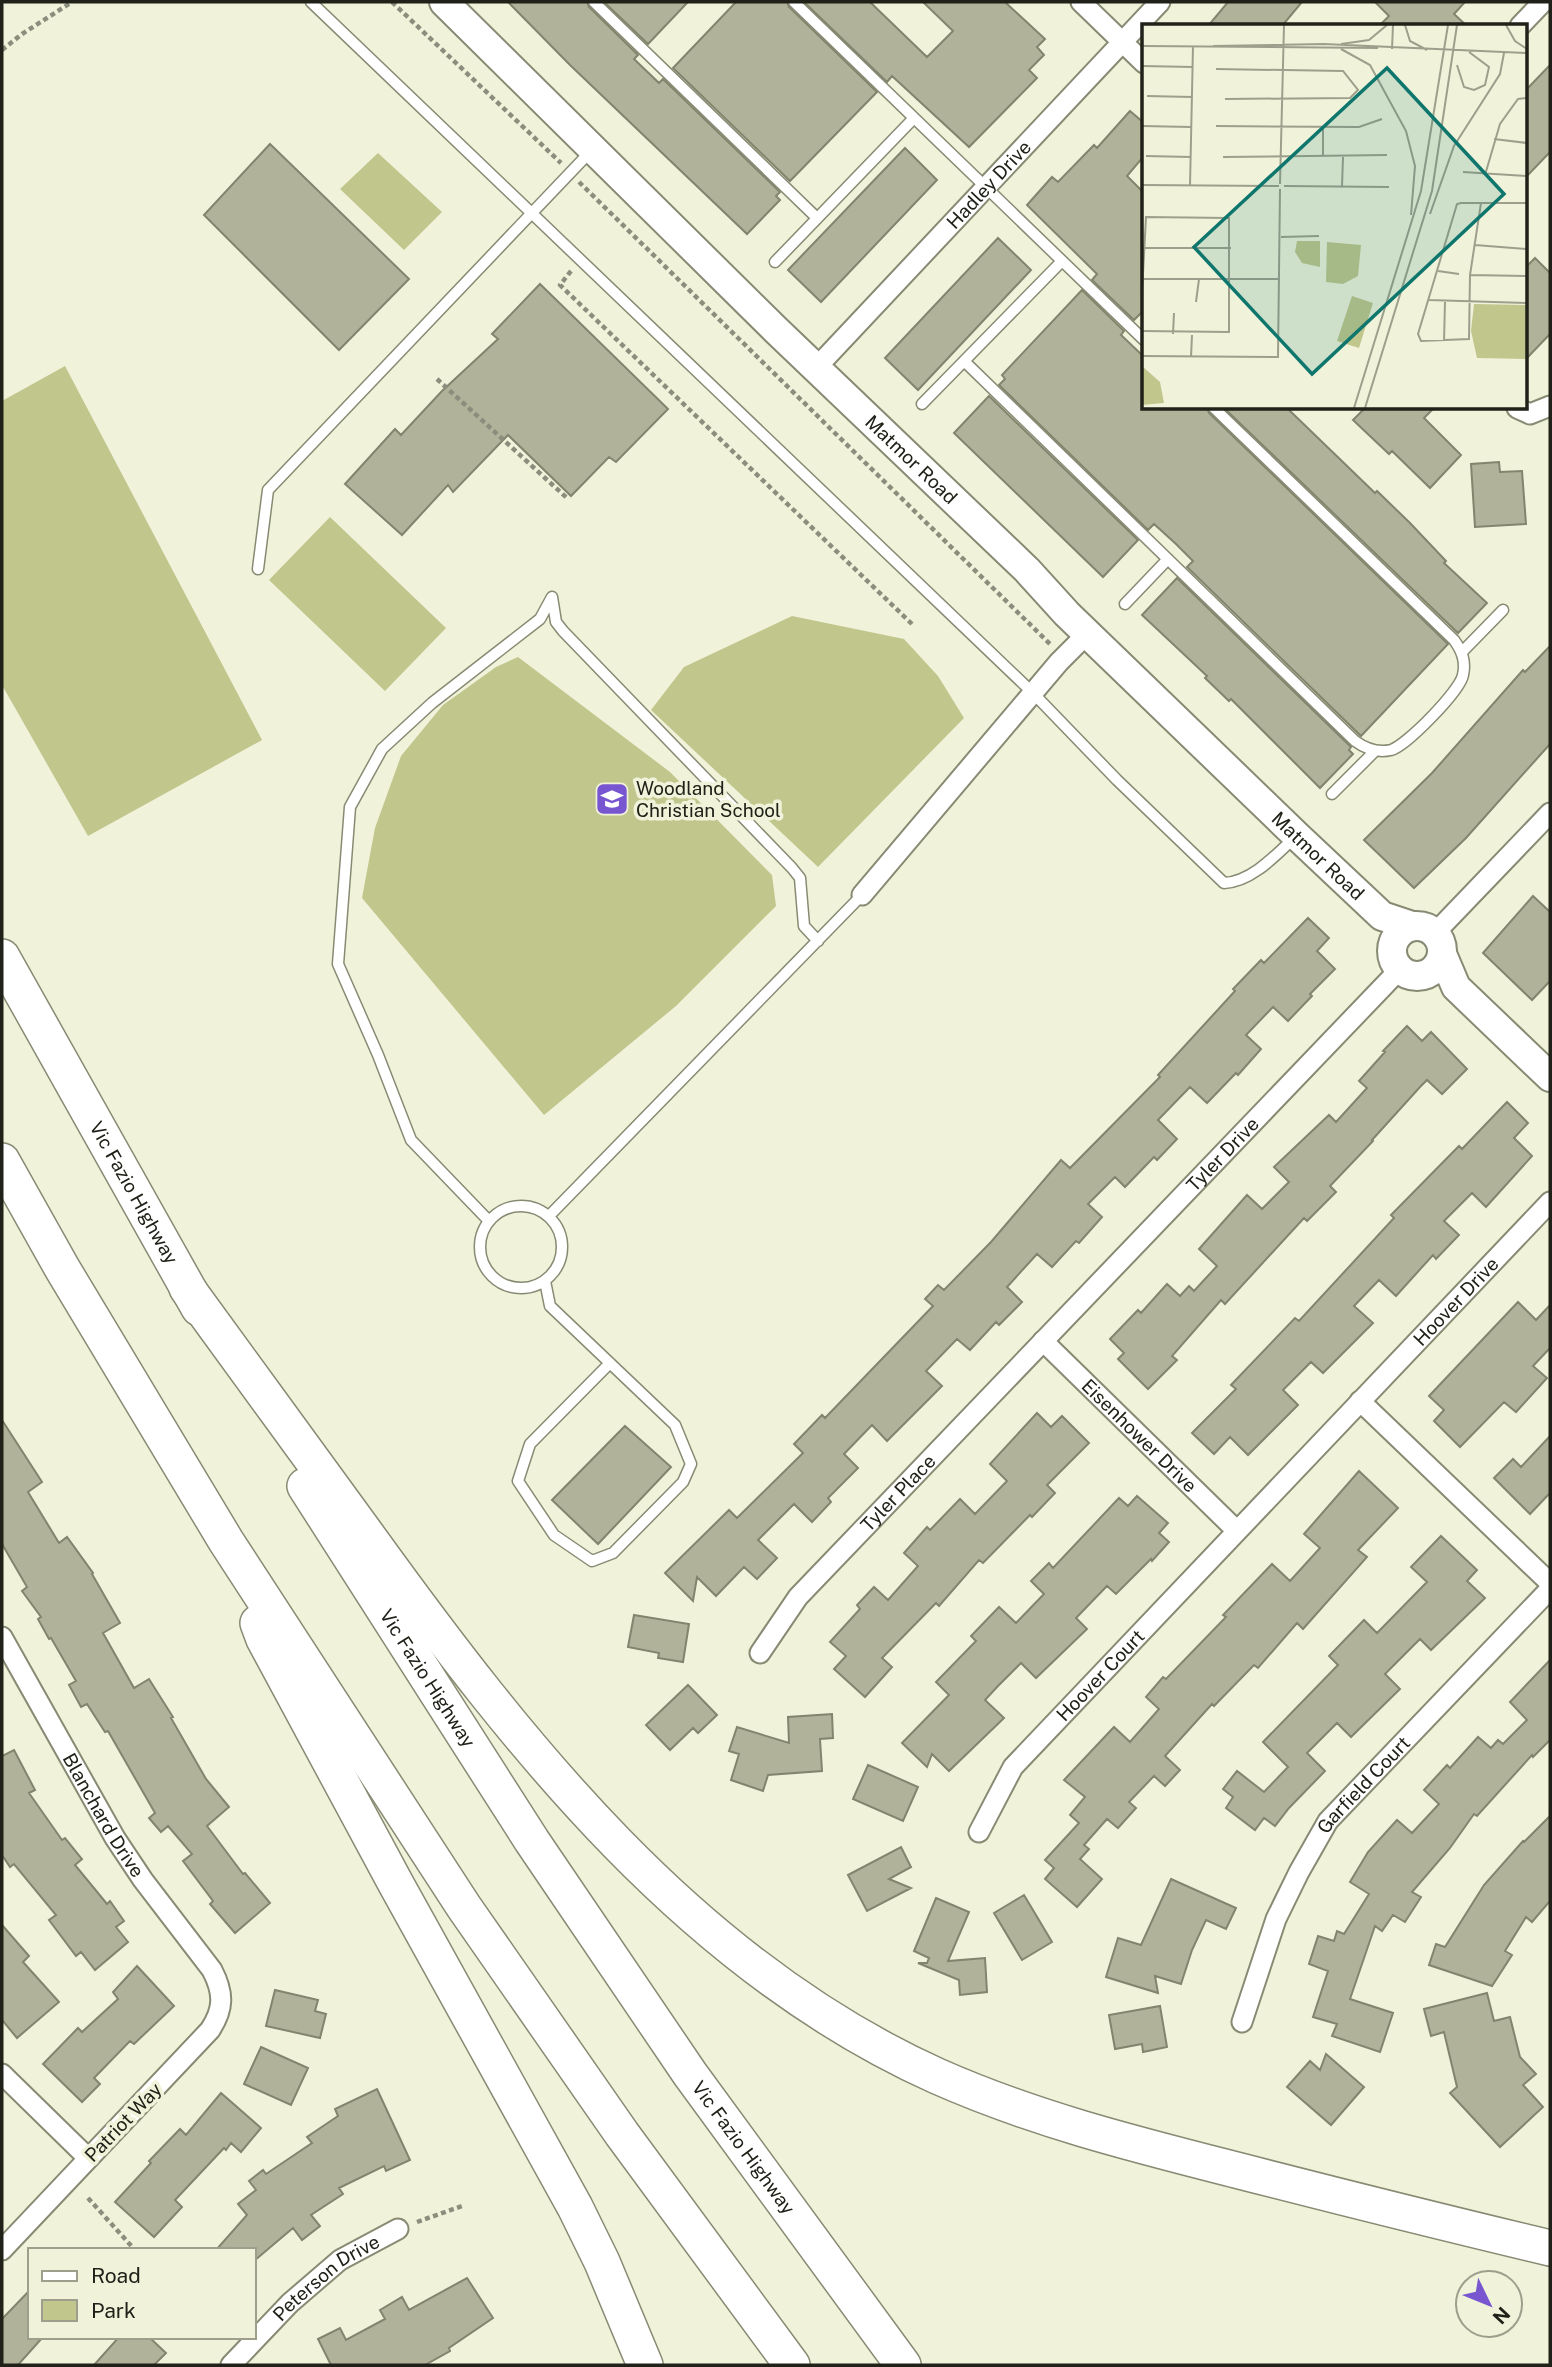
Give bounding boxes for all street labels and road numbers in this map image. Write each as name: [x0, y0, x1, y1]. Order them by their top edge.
street label: Hadley Drive: [942, 136, 1035, 233]
street label: Matmor Road: [861, 411, 962, 508]
street label: Matmor Road: [1267, 807, 1369, 904]
street label: Tyler Drive: [1182, 1113, 1263, 1196]
street label: Vic Fazio Highway: [85, 1117, 183, 1267]
street label: Hoover Drive: [1409, 1252, 1503, 1350]
street label: Eisenhower Drive: [1077, 1374, 1202, 1497]
street label: Tyler Place: [856, 1450, 940, 1536]
street label: Vic Fazio Highway: [376, 1605, 480, 1751]
street label: Hoover Court: [1052, 1625, 1149, 1725]
street label: Garfield Court: [1312, 1732, 1414, 1837]
street label: Blanchard Drive: [58, 1749, 149, 1881]
street label: Vic Fazio Highway: [688, 2077, 800, 2218]
street label: Patriot Way: [80, 2078, 166, 2166]
street label: Peterson Drive: [268, 2230, 383, 2325]

